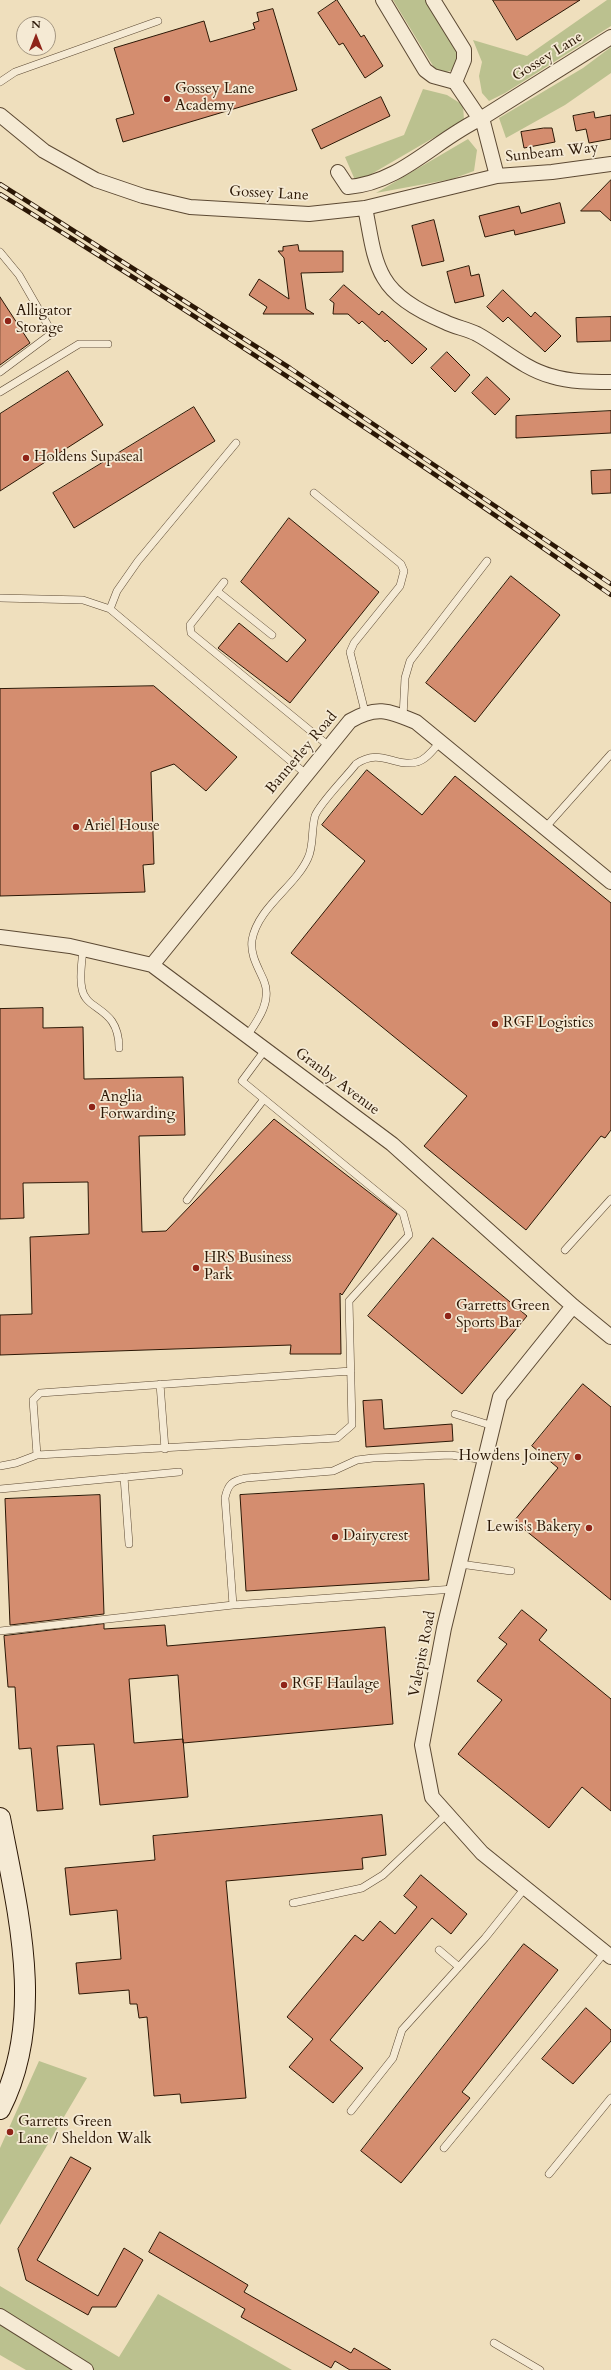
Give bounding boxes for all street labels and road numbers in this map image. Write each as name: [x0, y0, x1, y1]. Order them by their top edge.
street label: Gossey Lane: [509, 28, 587, 86]
street label: Sunbeam Way: [505, 139, 599, 167]
street label: Gossey Lane: [229, 183, 309, 205]
street label: Bannerley Road: [262, 708, 342, 798]
street label: Granby Avenue: [291, 1044, 383, 1120]
street label: Valepits Road: [406, 1610, 440, 1698]

